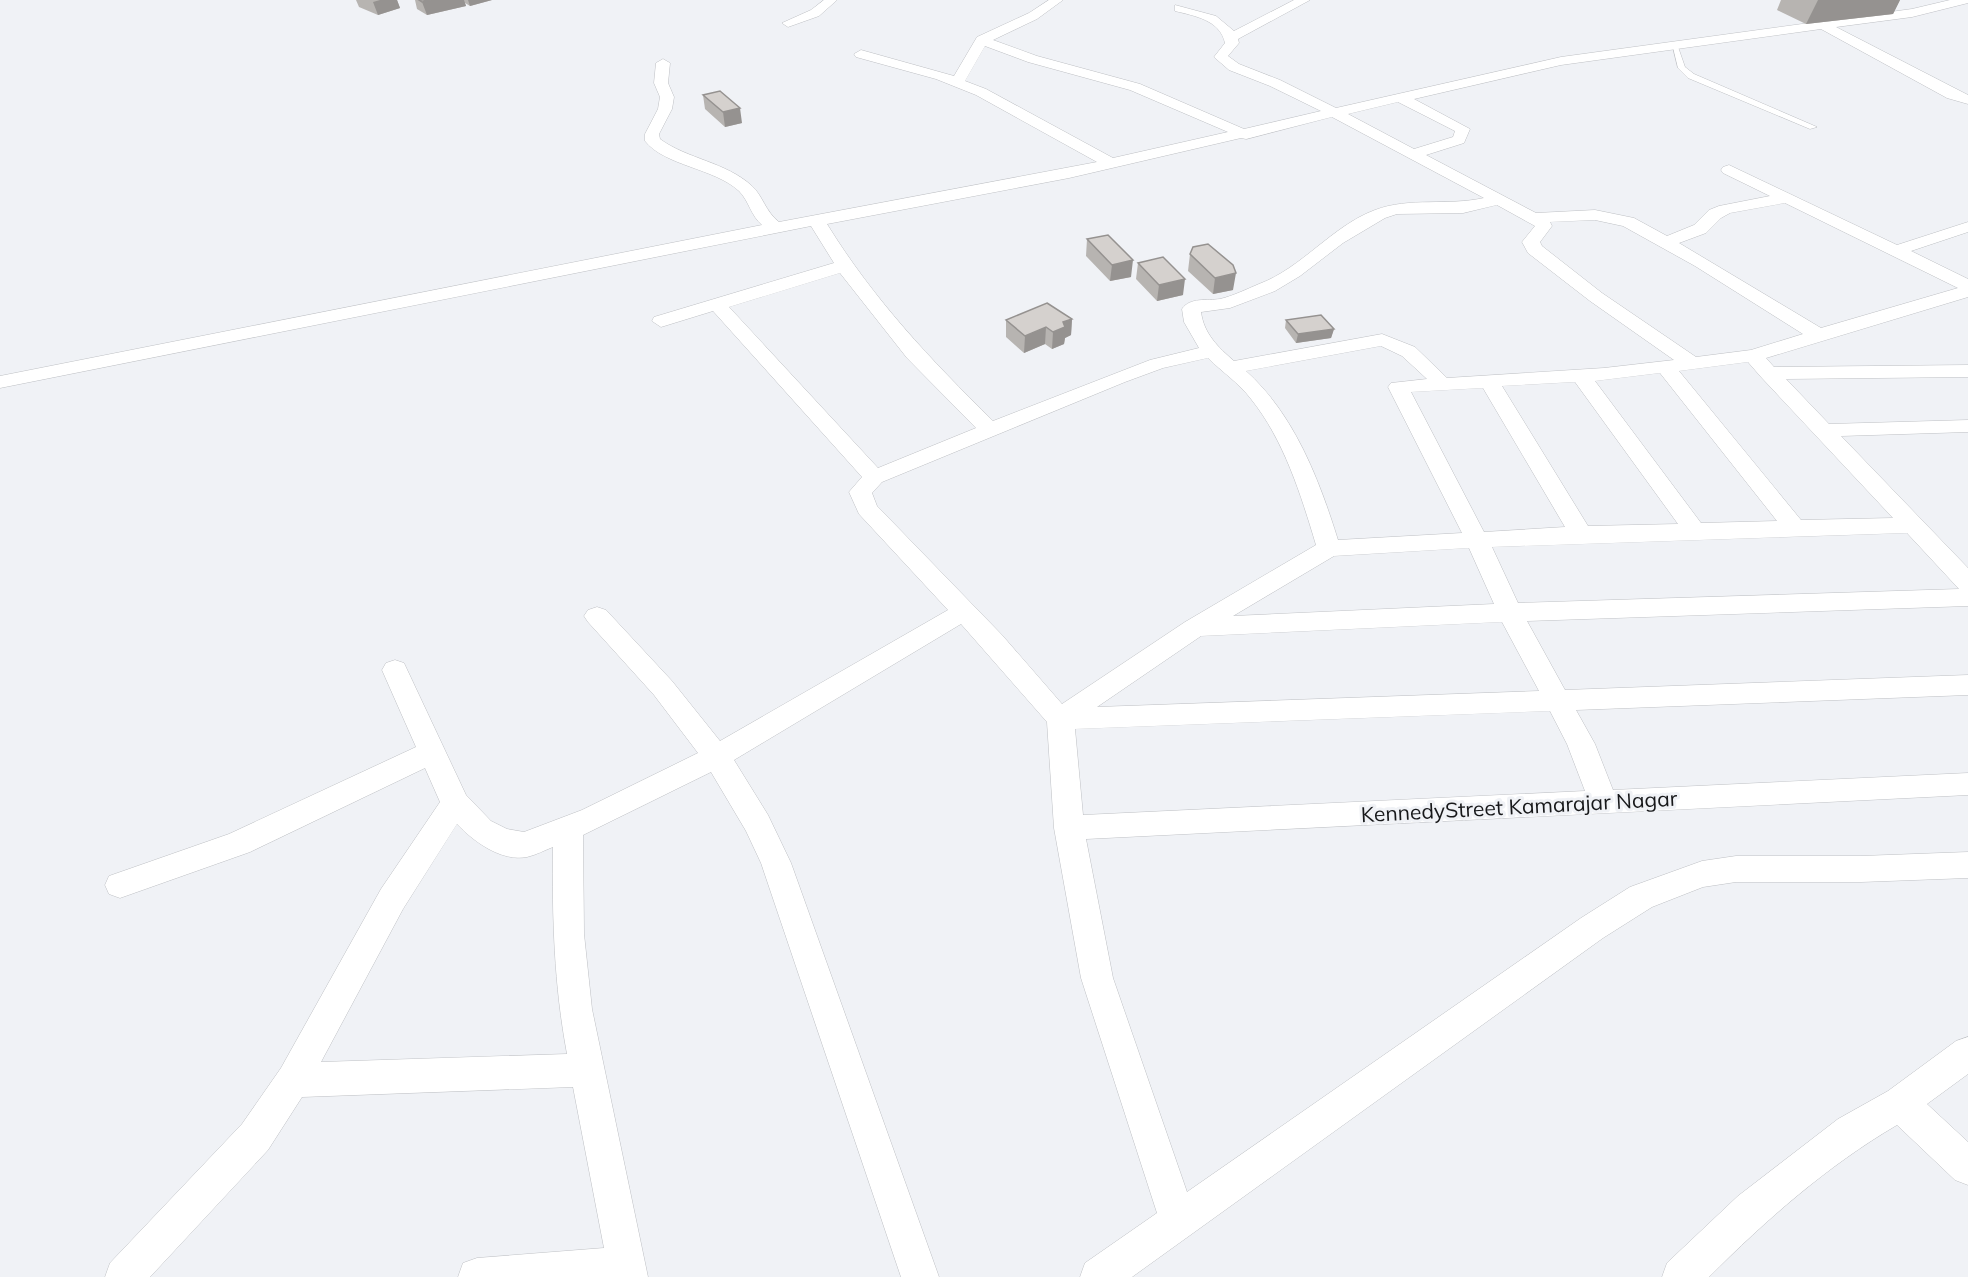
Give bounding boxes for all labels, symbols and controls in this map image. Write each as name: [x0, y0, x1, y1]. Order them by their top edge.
street label: KennedyStreet Kamarajar Nagar: [1360, 785, 1678, 827]

